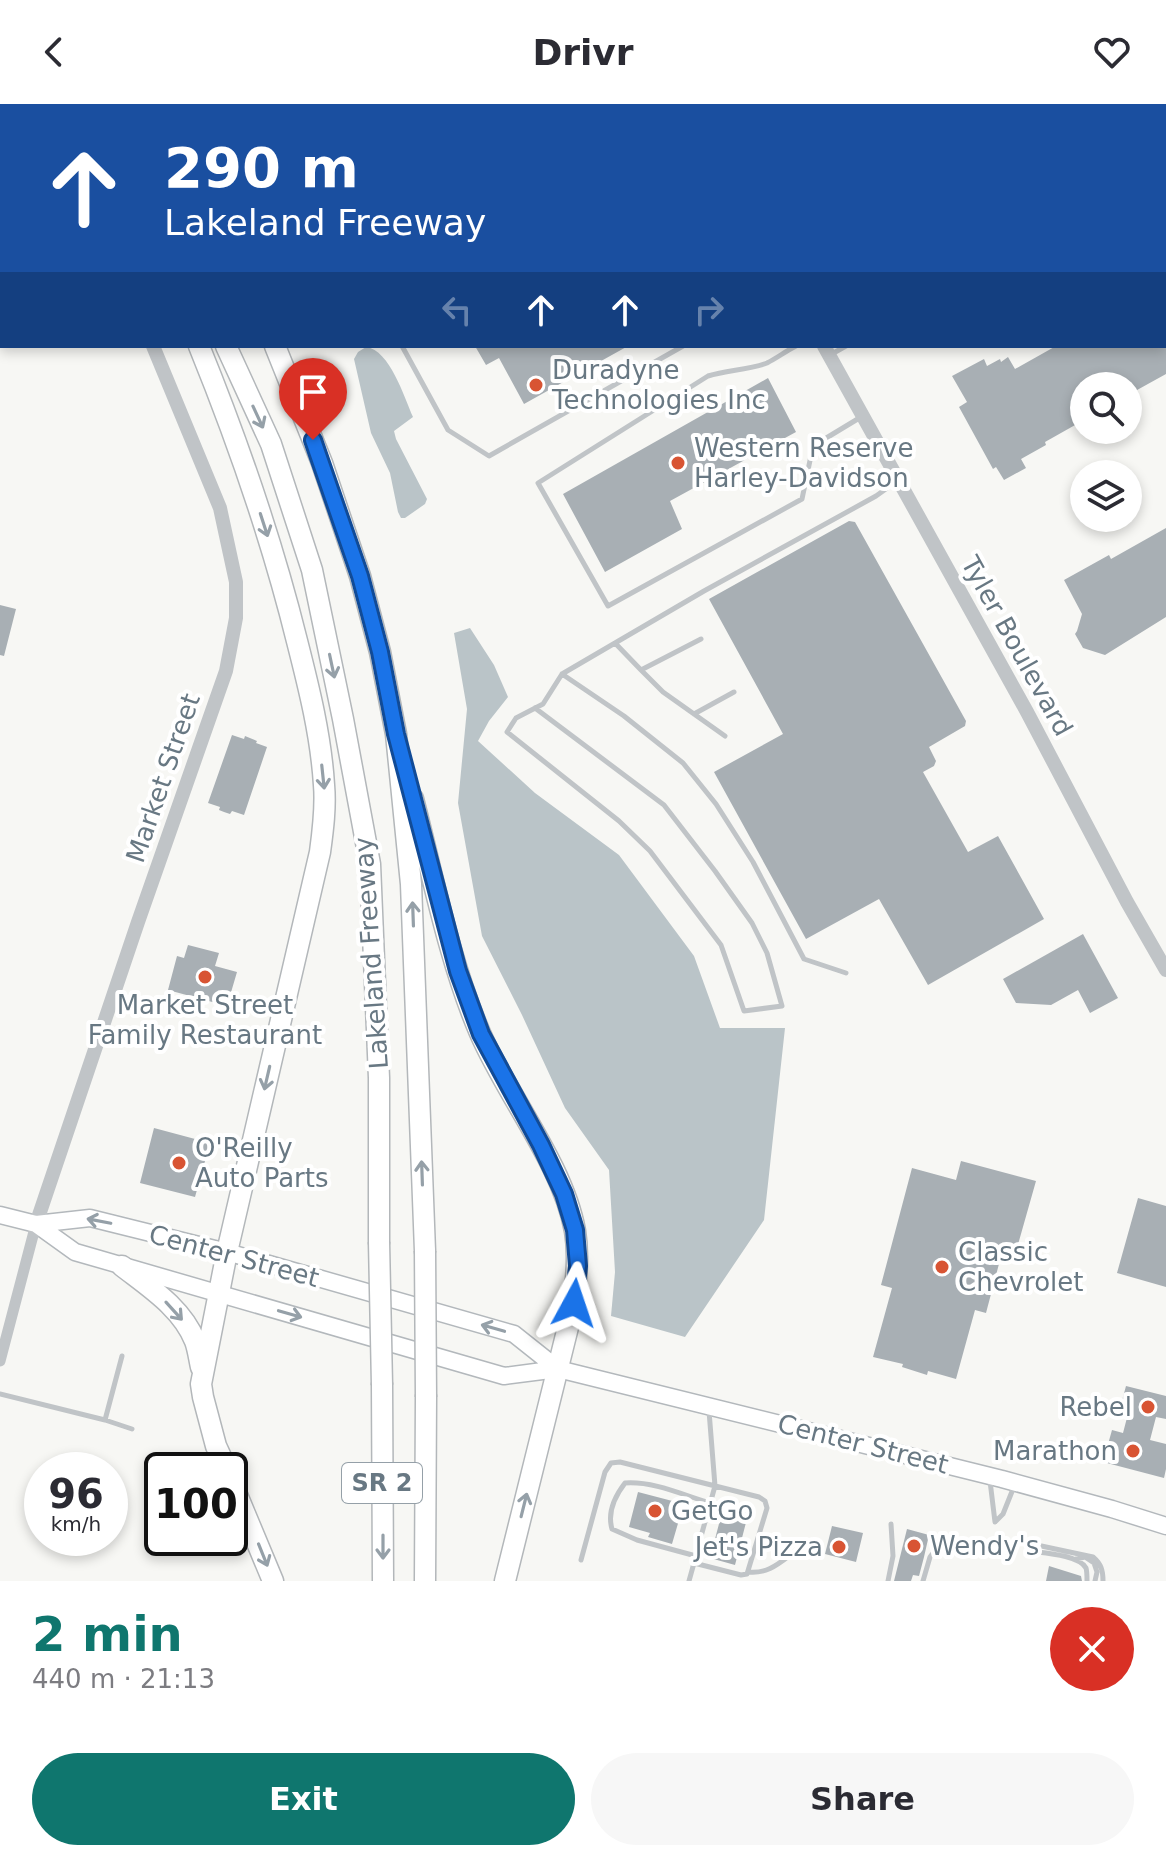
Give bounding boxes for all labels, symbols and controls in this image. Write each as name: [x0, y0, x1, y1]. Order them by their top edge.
icon: back: [32, 30, 76, 74]
icon: heart: [1090, 30, 1134, 74]
text: Drivr: [532, 32, 634, 73]
text: 290 m: [164, 135, 359, 200]
icon: ahead: [32, 136, 136, 240]
text: Lakeland Freeway: [164, 202, 486, 243]
icon: left: [435, 288, 479, 332]
icon: ahead: [519, 288, 563, 332]
icon: ahead: [603, 288, 647, 332]
icon: right: [687, 288, 731, 332]
place label: Duradyne Technologies Inc: [551, 355, 766, 415]
pin: [279, 358, 347, 440]
icon: arrive: [291, 370, 335, 414]
map controls: [1070, 372, 1142, 532]
button: search: [1070, 372, 1142, 444]
marker: Duradyne Technologies Inc: [527, 376, 545, 394]
one-way arrow: [251, 405, 266, 429]
place label: Western Reserve Harley-Davidson: [694, 433, 913, 493]
marker: Western Reserve Harley-Davidson: [669, 454, 687, 472]
button: layers: [1070, 460, 1142, 532]
one-way arrow: [257, 512, 272, 537]
street label: Tyler Boulevard: [955, 550, 1079, 741]
one-way arrow: [325, 652, 340, 678]
street label: Market Street: [120, 690, 206, 866]
one-way arrow: [316, 764, 331, 789]
street label: Lakeland Freeway: [348, 836, 394, 1070]
one-way arrow: [405, 901, 420, 927]
marker: Market Street Family Restaurant: [196, 968, 214, 986]
place label: Market Street Family Restaurant: [88, 990, 322, 1050]
one-way arrow: [259, 1064, 274, 1090]
place label: O'Reilly Auto Parts: [195, 1133, 329, 1193]
marker: O'Reilly Auto Parts: [170, 1154, 188, 1172]
one-way arrow: [415, 1160, 430, 1187]
one-way arrow: [87, 1213, 112, 1228]
street label: Center Street: [146, 1219, 322, 1293]
place label: Classic Chevrolet: [958, 1237, 1083, 1297]
marker: Classic Chevrolet: [933, 1258, 951, 1276]
position arrow: [532, 1261, 616, 1345]
one-way arrow: [165, 1301, 184, 1321]
one-way arrow: [276, 1307, 302, 1322]
one-way arrow: [481, 1320, 507, 1335]
place label: Rebel: [1059, 1392, 1132, 1422]
marker: Rebel: [1139, 1398, 1157, 1416]
street label: Center Street: [775, 1408, 951, 1480]
place label: Marathon: [993, 1436, 1117, 1466]
marker: Marathon: [1124, 1442, 1142, 1460]
speed limit sign: 100: [144, 1452, 248, 1556]
road number: SR 2: [342, 1463, 422, 1503]
text: 96: [48, 1471, 104, 1517]
one-way arrow: [517, 1493, 532, 1519]
place label: GetGo: [671, 1496, 753, 1526]
marker: GetGo: [646, 1502, 664, 1520]
text: km/h: [51, 1512, 101, 1536]
place label: Wendy's: [930, 1531, 1039, 1561]
place label: Jet's Pizza: [693, 1532, 823, 1562]
one-way arrow: [375, 1533, 390, 1560]
marker: Wendy's: [905, 1537, 923, 1555]
marker: Jet's Pizza: [830, 1538, 848, 1556]
one-way arrow: [257, 1542, 271, 1567]
text: 2 min: [32, 1606, 183, 1662]
button: close: [1050, 1607, 1134, 1691]
text: 440 m · 21:13: [32, 1664, 215, 1694]
button: Exit: [32, 1753, 575, 1845]
button: Share: [591, 1753, 1134, 1845]

